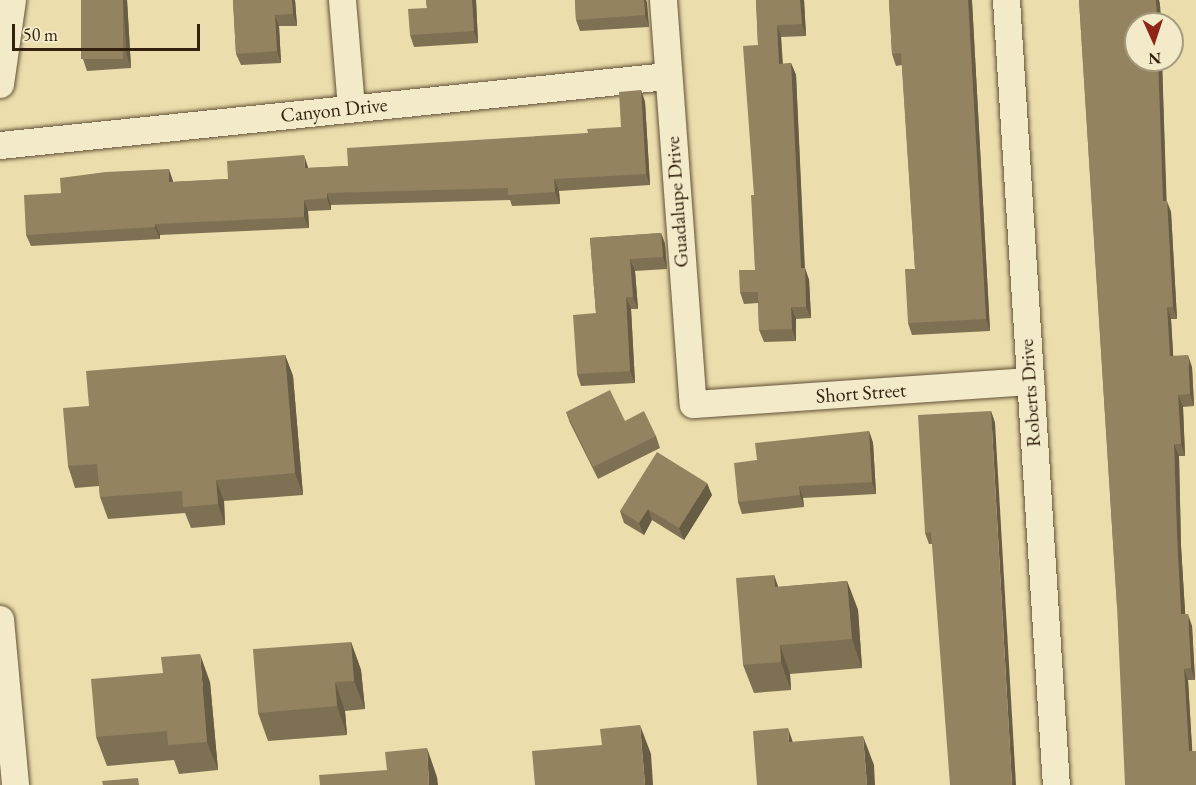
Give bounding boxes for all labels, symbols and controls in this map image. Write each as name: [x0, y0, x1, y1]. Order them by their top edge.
scale bar: [15, 12, 202, 50]
north arrow: [1124, 12, 1184, 72]
text: 50 m: [23, 23, 58, 46]
text: N: [1148, 48, 1162, 69]
street label: Canyon Drive: [279, 92, 389, 128]
street label: Guadalupe Drive: [660, 136, 694, 268]
street label: Roberts Drive: [1014, 338, 1046, 448]
street label: Short Street: [815, 378, 907, 408]

